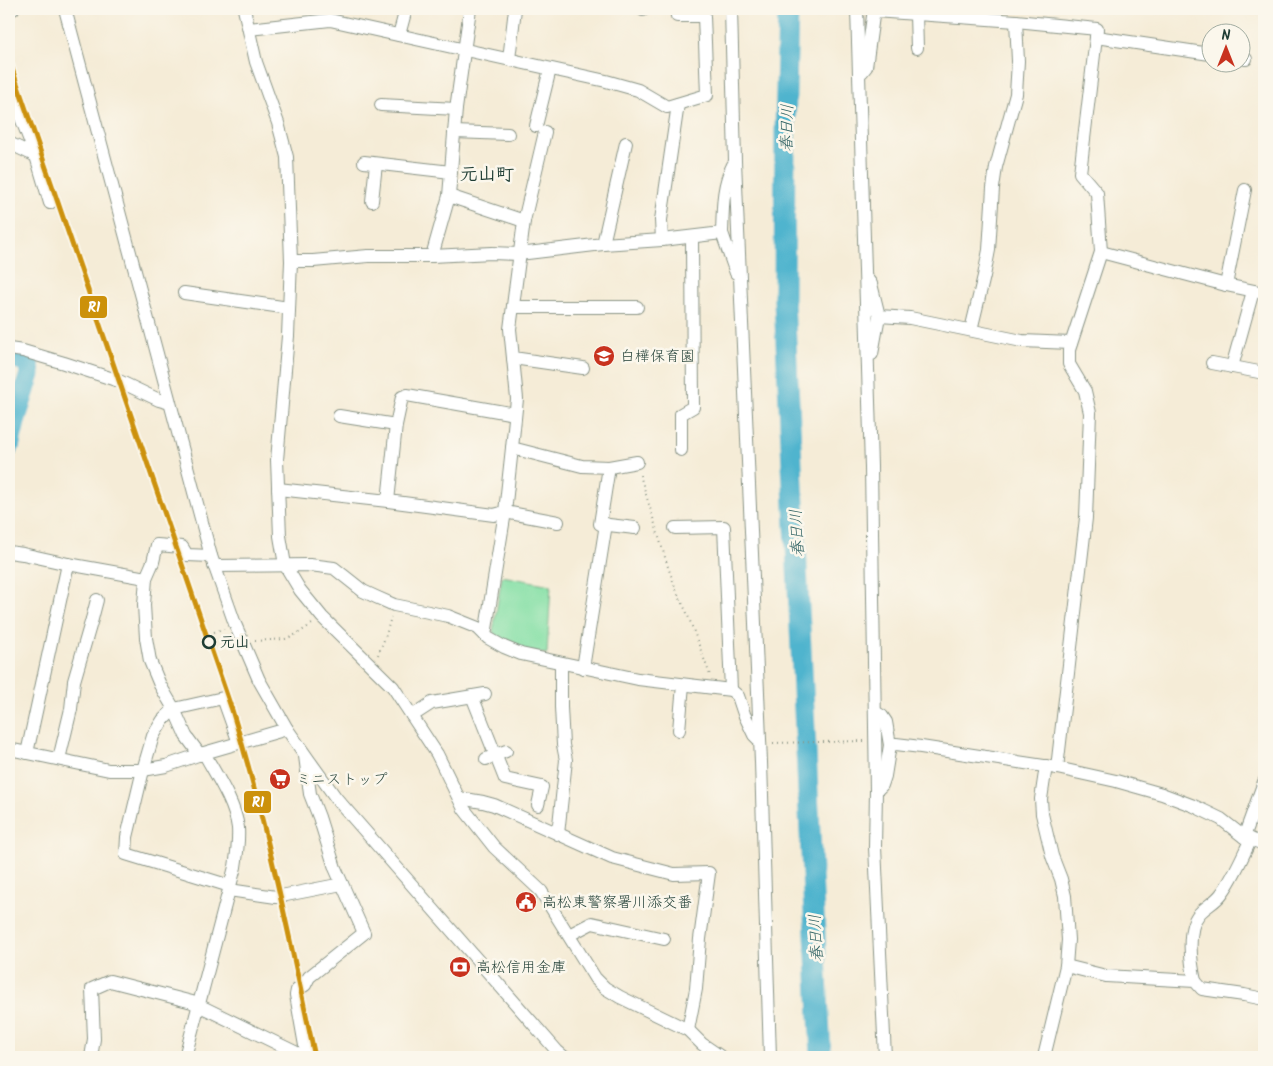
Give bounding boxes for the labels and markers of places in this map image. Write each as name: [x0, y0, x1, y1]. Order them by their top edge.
school or university icon: 白樺保育園: [592, 344, 616, 368]
place label: 白樺保育園: [620, 345, 695, 369]
place label: 元山: [220, 631, 250, 655]
marker: 元山: [202, 635, 216, 649]
supermarket icon: ミニストップ: [268, 767, 292, 791]
place label: ミニストップ: [296, 768, 388, 792]
public building icon: 高松東警察署川添交番: [514, 890, 538, 914]
place label: 高松東警察署川添交番: [542, 891, 692, 915]
bank icon: 高松信用金庫: [448, 955, 472, 979]
place label: 高松信用金庫: [476, 956, 566, 980]

